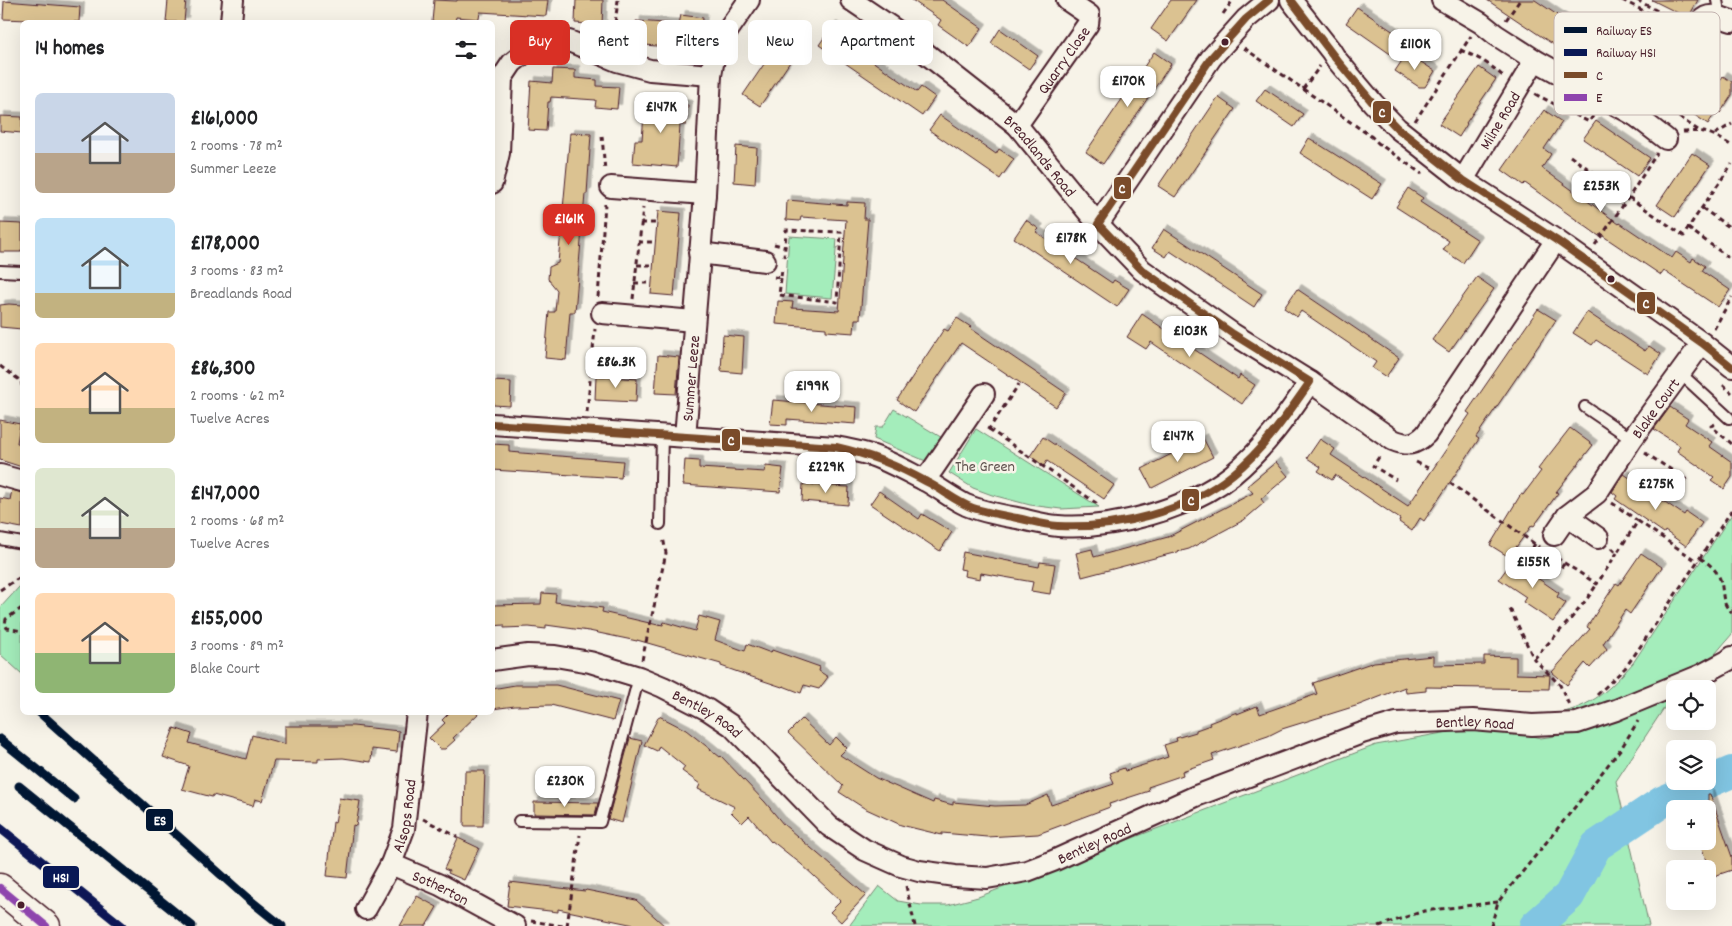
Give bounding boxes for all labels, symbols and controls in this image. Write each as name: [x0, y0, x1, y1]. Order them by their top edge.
legend: [1554, 12, 1720, 115]
chip: Buy: [510, 20, 570, 65]
chip: Rent: [580, 20, 647, 65]
chip: Filters: [657, 20, 738, 65]
chip: New: [748, 20, 812, 65]
chip: Apartment: [822, 20, 933, 65]
street label: Quarry Close: [1033, 22, 1097, 100]
text: Railway ES: [1596, 22, 1652, 42]
pin: £110K: [1380, 28, 1450, 71]
text: £110K: [1399, 33, 1431, 56]
text: 14 homes: [35, 35, 105, 65]
icon: filters: [452, 36, 480, 64]
unlabelled marker: [1220, 37, 1230, 47]
text: Railway HS1: [1596, 44, 1656, 64]
pin: £170K: [1093, 66, 1163, 108]
text: C: [1596, 67, 1603, 87]
text: £170K: [1111, 70, 1145, 93]
street label: Milne Road: [1475, 88, 1528, 155]
text: E: [1596, 89, 1603, 109]
pin: £147K: [626, 92, 696, 134]
text: £147K: [645, 96, 677, 119]
line badge: C: [1372, 100, 1392, 124]
text: C: [1379, 104, 1386, 124]
text: £161,000: [190, 105, 258, 135]
street label: Breadlands Road: [998, 110, 1080, 203]
icon: home: [75, 113, 135, 173]
text: 2 rooms · 78 m²: [190, 135, 283, 158]
text: Summer Leeze: [190, 158, 276, 181]
pin: £253K: [1566, 170, 1636, 213]
text: £253K: [1583, 175, 1619, 198]
line badge: C: [1113, 176, 1132, 200]
text: C: [1119, 180, 1126, 200]
pin: £161K: [534, 204, 604, 246]
text: £161K: [554, 208, 584, 231]
pin: £178K: [1036, 222, 1106, 265]
text: £178K: [1055, 227, 1087, 250]
text: £178,000: [190, 230, 260, 260]
icon: home: [75, 238, 135, 298]
text: 3 rooms · 83 m²: [190, 260, 284, 283]
unlabelled marker: [1606, 274, 1616, 284]
text: Breadlands Road: [190, 283, 292, 306]
line badge: C: [1636, 291, 1656, 315]
text: C: [1643, 295, 1650, 315]
pin: £103K: [1155, 316, 1225, 358]
text: £103K: [1173, 320, 1207, 343]
street label: Summer Leeze: [677, 334, 707, 422]
pin: £86.3K: [575, 346, 657, 389]
text: £86.3K: [596, 351, 636, 374]
text: £86,300: [190, 355, 255, 385]
icon: home: [75, 363, 135, 423]
pin: £199K: [777, 370, 847, 413]
street label: Blake Court: [1627, 374, 1687, 444]
text: £199K: [795, 375, 829, 398]
text: 2 rooms · 62 m²: [190, 385, 285, 408]
text: Twelve Acres: [190, 408, 270, 431]
pin: £147K: [1143, 420, 1213, 463]
text: £147K: [1162, 425, 1194, 448]
line badge: C: [721, 428, 741, 452]
text: C: [728, 432, 735, 452]
pin: £229K: [791, 452, 861, 494]
text: £229K: [808, 456, 844, 479]
park label: The Green: [955, 456, 1015, 479]
pin: £275K: [1621, 468, 1691, 511]
text: £275K: [1638, 473, 1674, 496]
text: £147,000: [190, 480, 260, 510]
icon: home: [75, 488, 135, 548]
line badge: C: [1181, 488, 1200, 512]
text: C: [1188, 492, 1195, 512]
text: 2 rooms · 68 m²: [190, 510, 284, 533]
text: Twelve Acres: [190, 533, 270, 556]
pin: £155K: [1498, 546, 1568, 589]
text: £155K: [1516, 551, 1550, 574]
text: £155,000: [190, 605, 263, 635]
icon: home: [75, 613, 135, 673]
text: 3 rooms · 89 m²: [190, 635, 284, 658]
text: Blake Court: [190, 658, 260, 681]
map controls: [1666, 680, 1716, 910]
button: locate: [1666, 680, 1716, 730]
street label: Bentley Road: [668, 685, 747, 744]
street label: Bentley Road: [1435, 711, 1515, 737]
button: layers: [1666, 740, 1716, 790]
pin: £230K: [530, 766, 600, 808]
text: £230K: [546, 770, 584, 793]
street label: Alsops Road: [387, 778, 423, 856]
button: +: [1666, 800, 1716, 850]
line badge: ES: [145, 808, 174, 832]
text: ES: [154, 812, 166, 832]
street label: Bentley Road: [1054, 818, 1136, 871]
button: −: [1666, 860, 1716, 910]
line badge: HS1: [42, 865, 80, 889]
street label: Sotherton: [408, 865, 472, 913]
text: HS1: [53, 869, 69, 889]
unlabelled marker: [16, 900, 26, 910]

